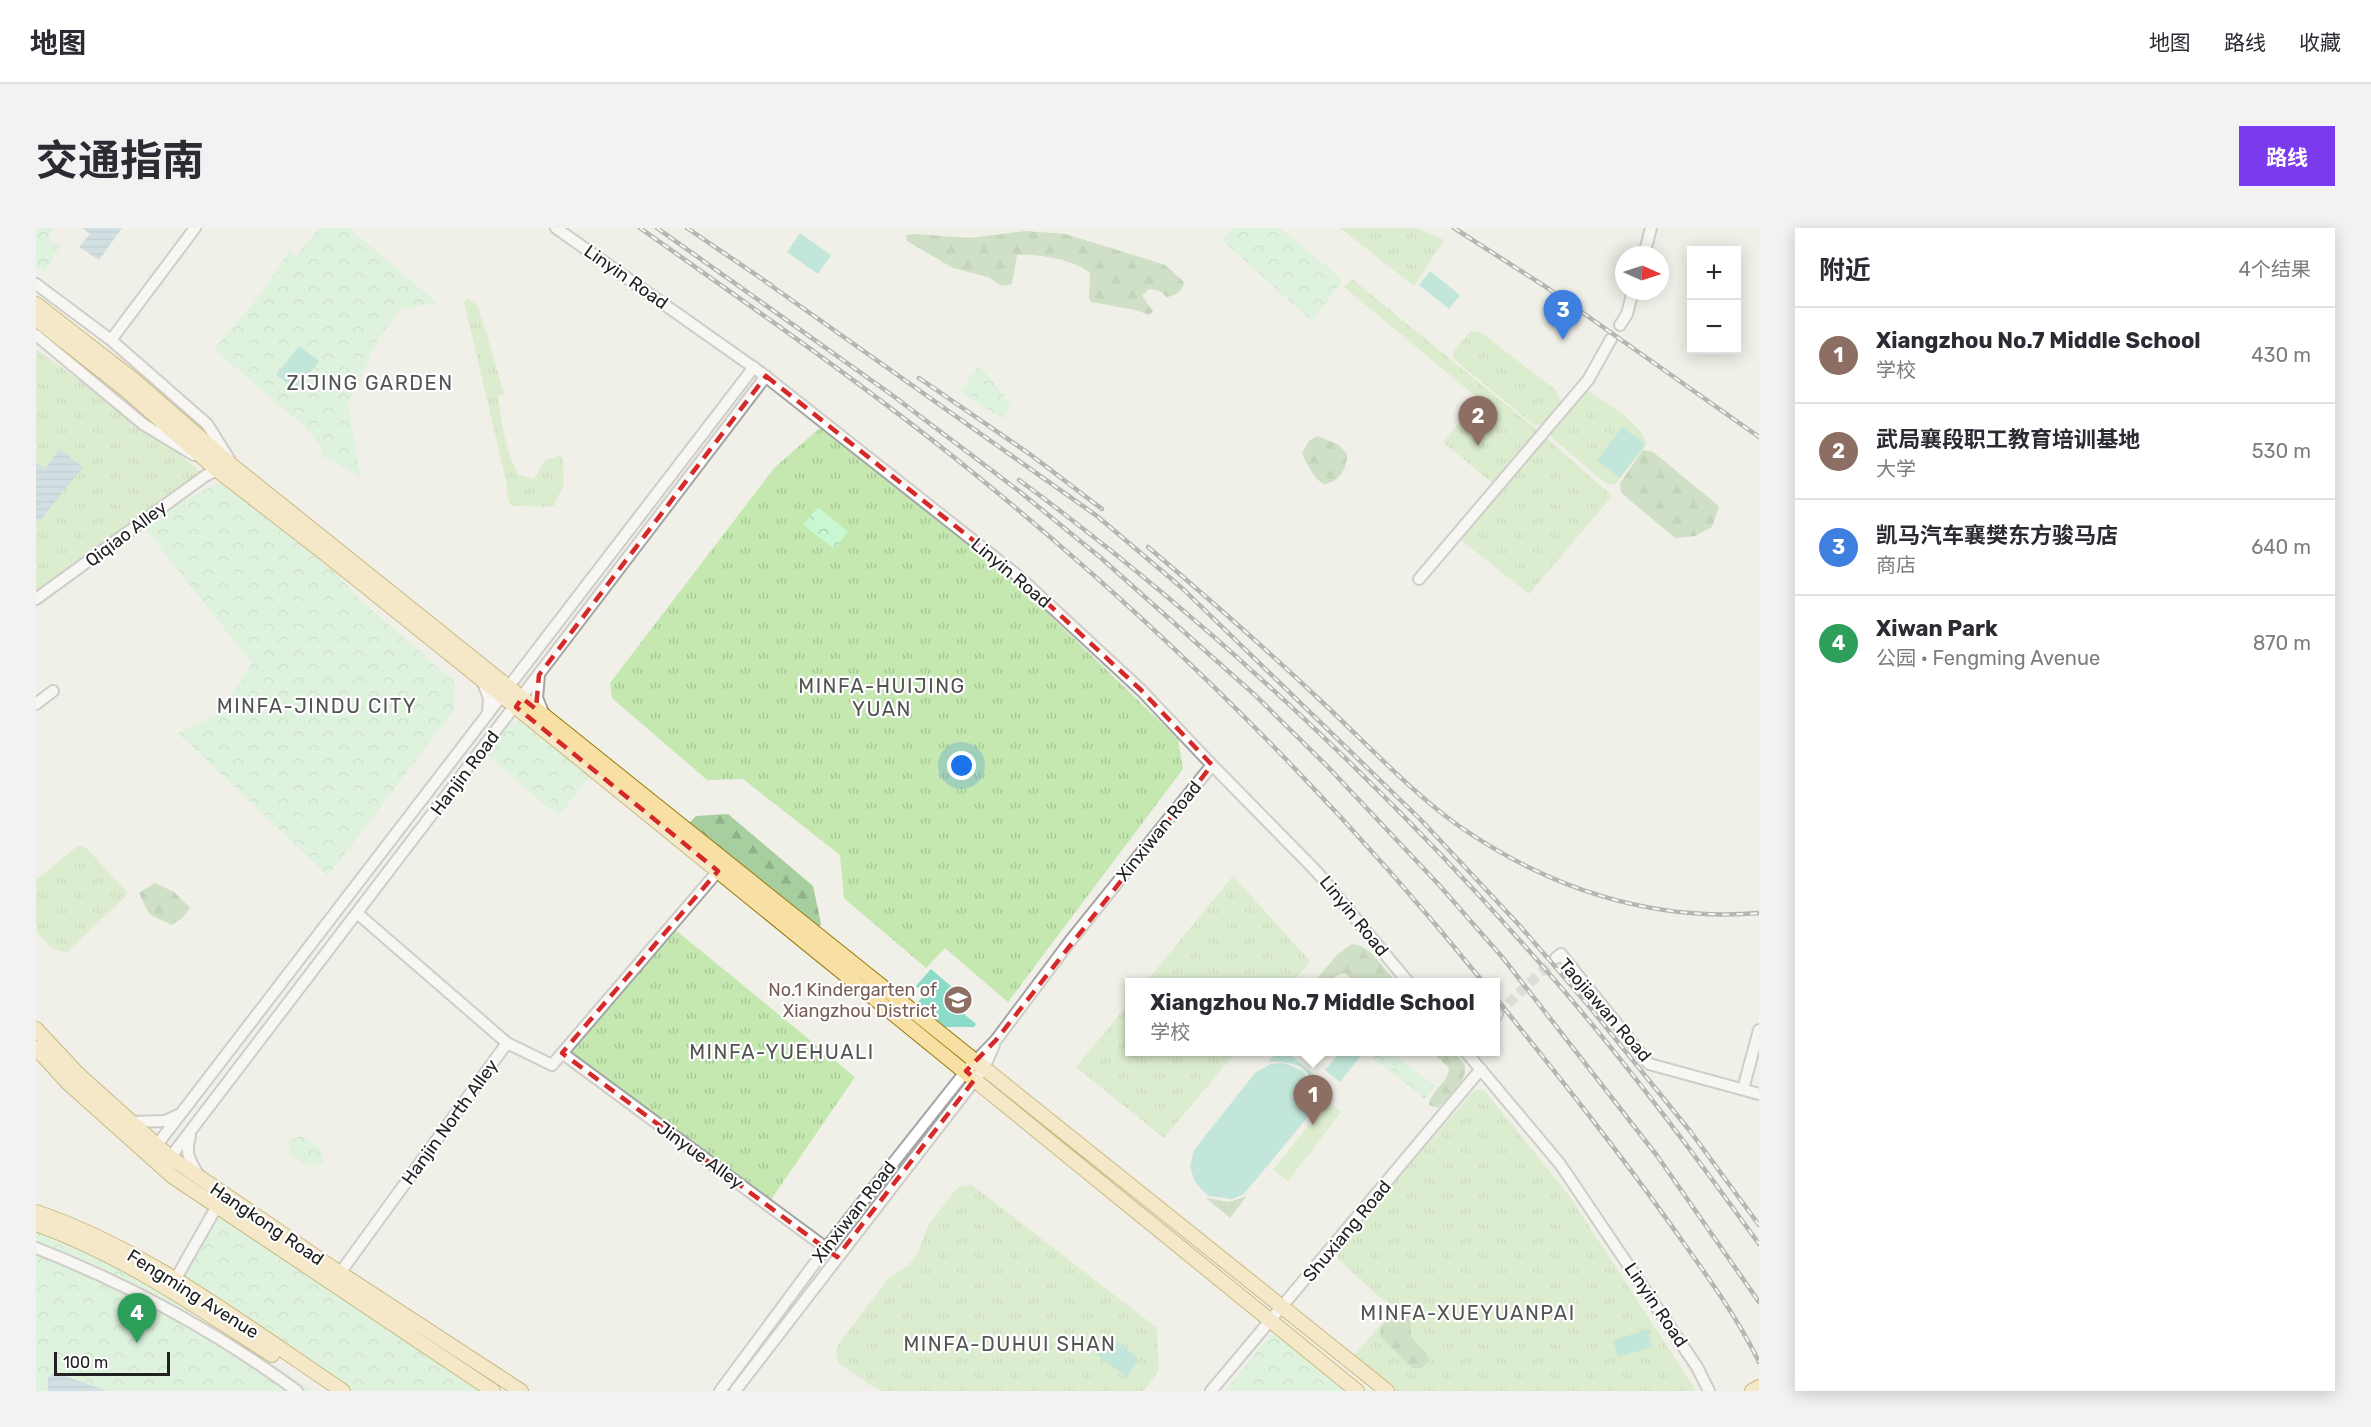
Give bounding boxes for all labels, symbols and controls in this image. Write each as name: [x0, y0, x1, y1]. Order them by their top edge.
text: 地图: [30, 27, 86, 60]
text: 地图: [2149, 30, 2191, 55]
text: 路线: [2224, 30, 2266, 55]
text: 收藏: [2299, 30, 2341, 55]
button: 路线: [2239, 126, 2335, 186]
text: 交通指南: [36, 136, 204, 186]
street label: Linyin Road: [580, 240, 672, 314]
north arrow: [1615, 246, 1669, 300]
map controls: [1687, 246, 1741, 354]
button: +: [1687, 246, 1741, 300]
text: 附近: [1819, 255, 1871, 286]
text: 4个结果: [2239, 257, 2311, 281]
pin: 3: [1544, 291, 1582, 340]
button: −: [1687, 300, 1741, 354]
text: Xiangzhou No.7 Middle School: [1876, 327, 2201, 354]
text: 1: [1834, 343, 1843, 367]
text: 430 m: [2251, 343, 2311, 367]
text: 学校: [1876, 358, 1916, 382]
district label: ZIJING GARDEN: [286, 371, 454, 395]
pin: 2: [1458, 396, 1498, 446]
text: 武局襄段职工教育培训基地: [1876, 426, 2140, 453]
text: 2: [1832, 439, 1845, 463]
text: 530 m: [2252, 439, 2311, 463]
text: 大学: [1876, 457, 1916, 481]
street label: Qiqiao Alley: [81, 496, 171, 572]
text: 凯马汽车襄樊东方骏马店: [1876, 522, 2118, 549]
street label: Linyin Road: [967, 533, 1055, 613]
text: 3: [1832, 535, 1845, 559]
text: 640 m: [2251, 535, 2311, 559]
text: 商店: [1876, 553, 1916, 577]
text: Xiwan Park: [1876, 615, 1998, 642]
text: 4: [1832, 631, 1845, 655]
text: 870 m: [2253, 631, 2311, 655]
text: 公园 · Fengming Avenue: [1876, 646, 2100, 670]
district label: MINFA-HUIJING YUAN: [798, 674, 966, 721]
district label: MINFA-JINDU CITY: [217, 694, 417, 718]
street label: Hanjin Road: [426, 726, 504, 820]
your location: [947, 751, 976, 780]
street label: Xinxiwan Road: [1112, 776, 1206, 886]
street label: Linyin Road: [1315, 871, 1393, 961]
street label: Taojiawan Road: [1554, 954, 1656, 1066]
popup: [1125, 978, 1500, 1056]
place label: No.1 Kindergarten of Xiangzhou District: [768, 979, 937, 1022]
school or university icon: No.1 Kindergarten of Xiangzhou District: [942, 984, 974, 1016]
text: Xiangzhou No.7 Middle School: [1150, 989, 1475, 1016]
text: 学校: [1150, 1020, 1190, 1044]
district label: MINFA-YUEHUALI: [689, 1040, 875, 1064]
street label: Hanjin North Alley: [397, 1055, 503, 1189]
pin: 1: [1294, 1076, 1332, 1125]
street label: Jinyue Alley: [652, 1116, 748, 1194]
street label: Xinxiwan Road: [808, 1157, 900, 1267]
street label: Shuxiang Road: [1298, 1176, 1396, 1286]
street label: Hangkong Road: [206, 1178, 328, 1270]
street label: Fengming Avenue: [123, 1245, 263, 1343]
street label: Linyin Road: [1620, 1258, 1692, 1352]
pin: 4: [118, 1294, 156, 1343]
district label: MINFA-XUEYUANPAI: [1360, 1301, 1576, 1325]
district label: MINFA-DUHUI SHAN: [903, 1332, 1117, 1356]
scale bar: [54, 1349, 170, 1376]
text: 100 m: [63, 1353, 108, 1372]

